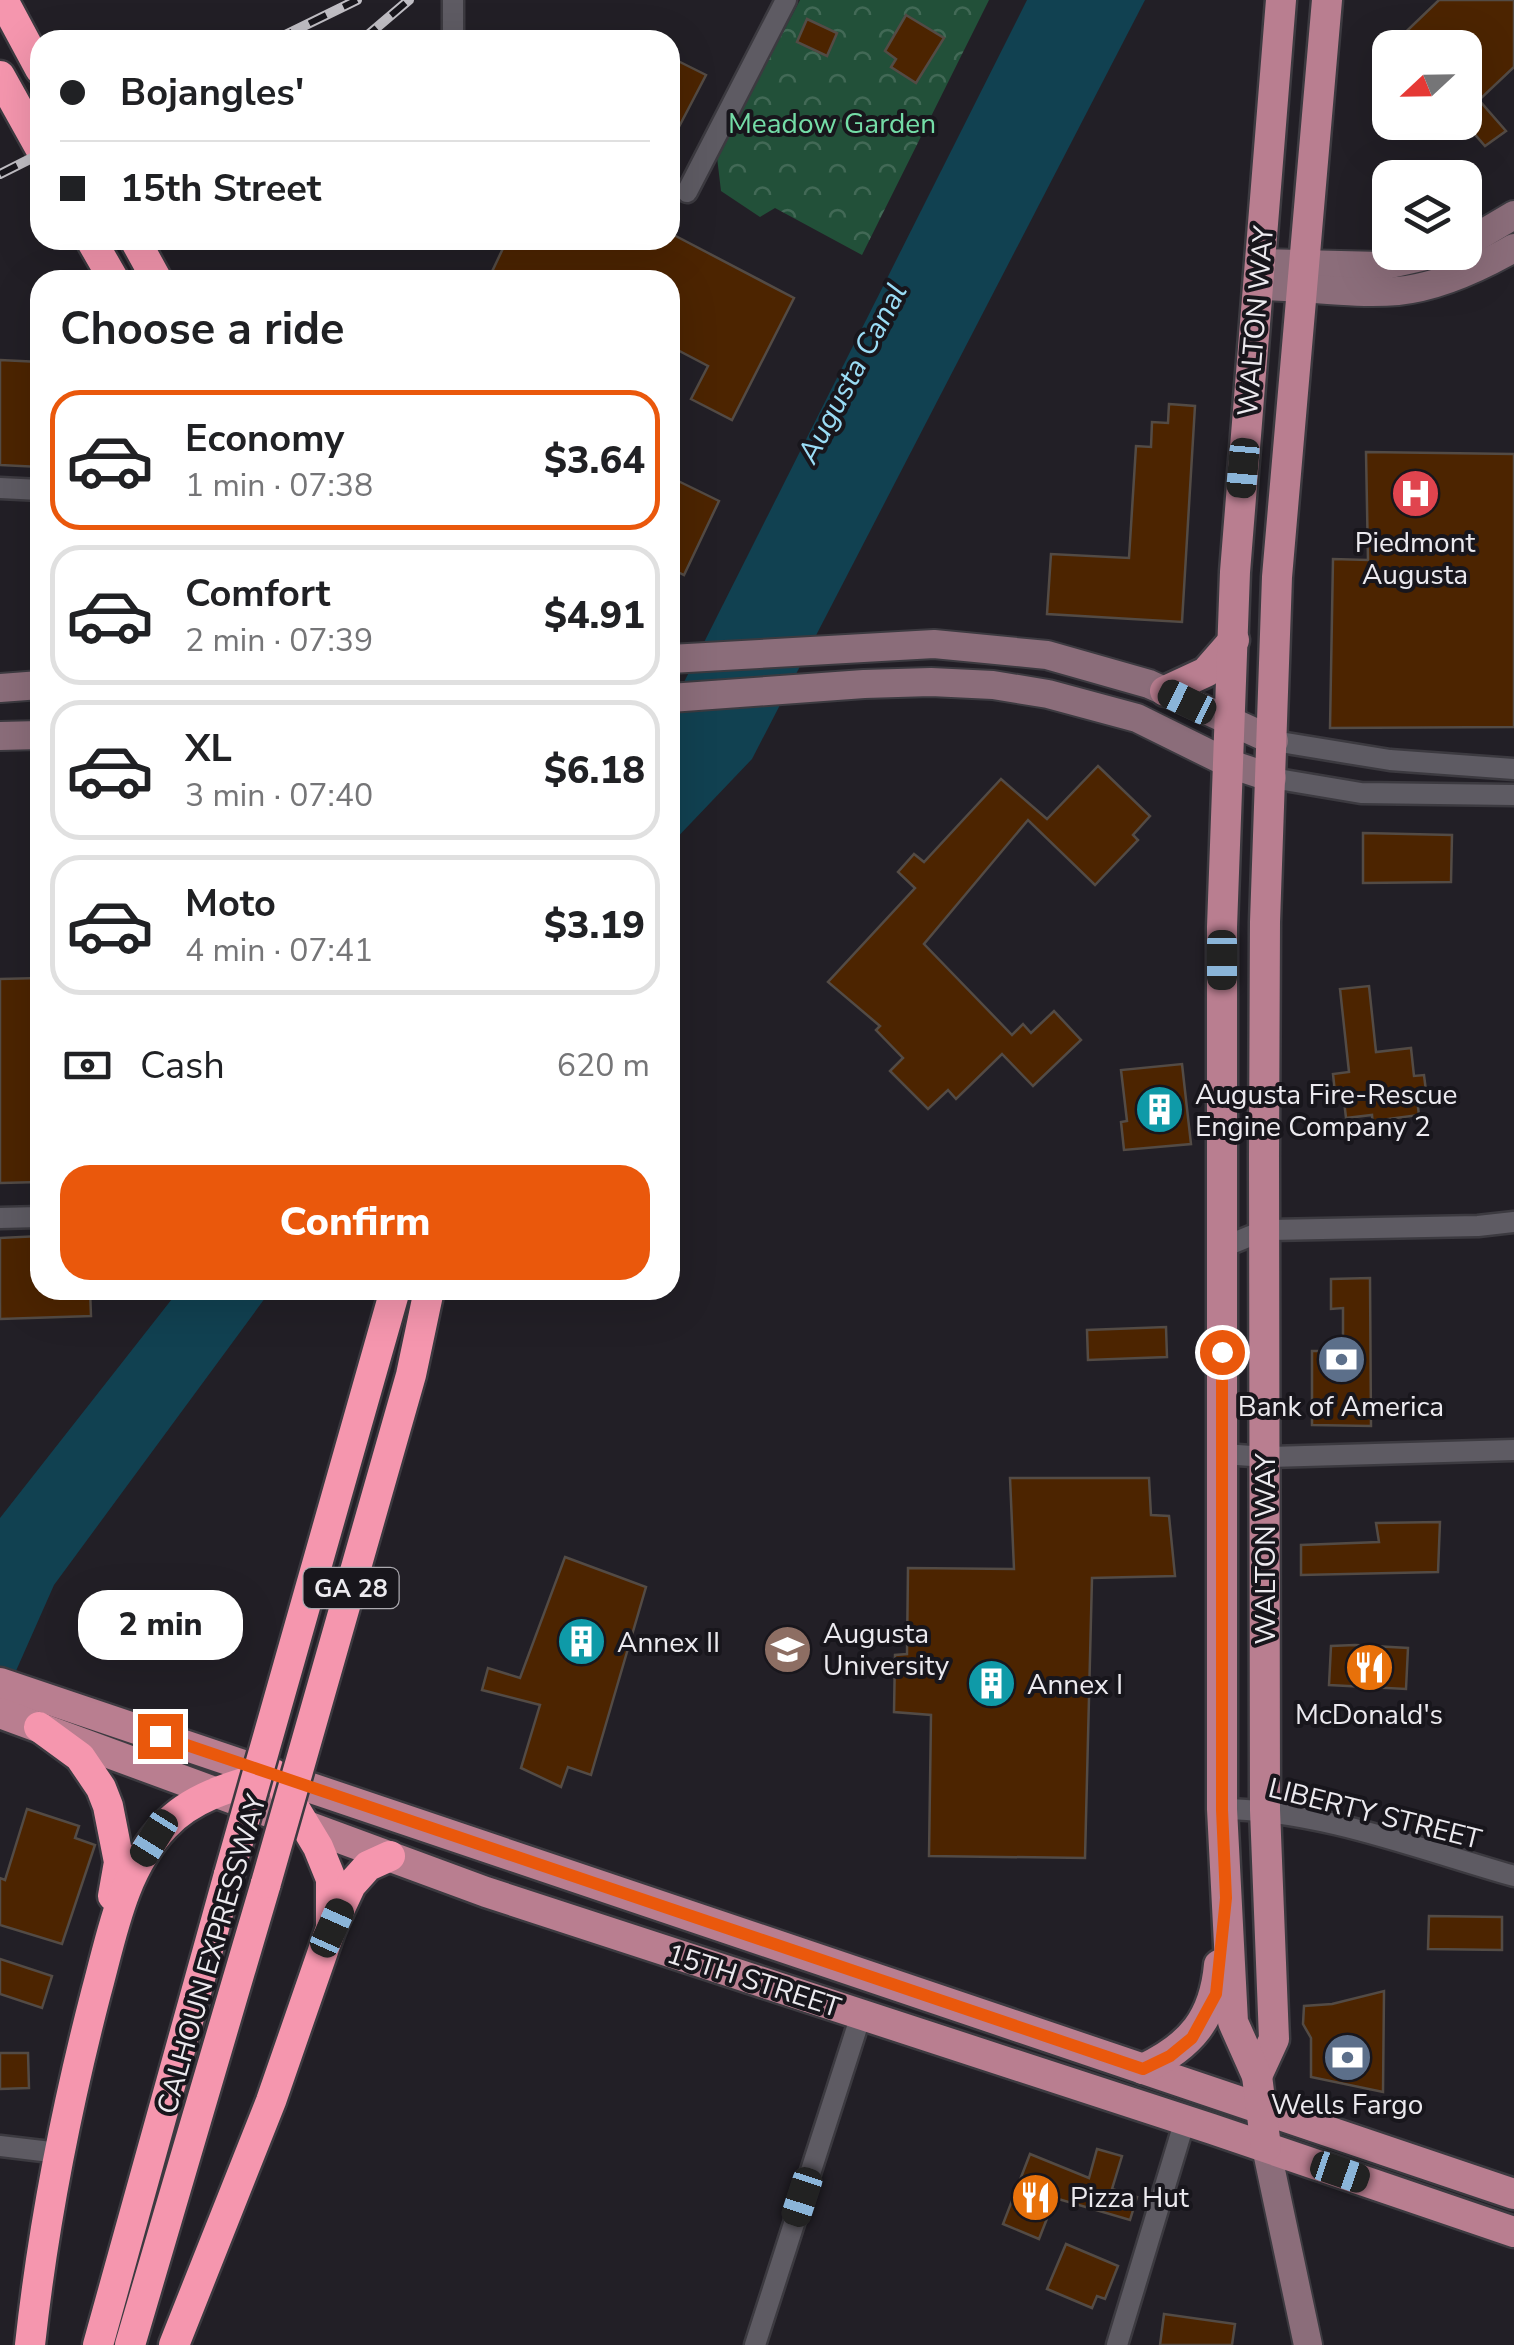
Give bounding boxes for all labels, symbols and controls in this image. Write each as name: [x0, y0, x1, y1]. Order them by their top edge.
north arrow: [1372, 30, 1482, 140]
map controls: [1372, 30, 1482, 270]
text: Bojangles': [120, 67, 304, 118]
park label: Meadow Garden: [728, 105, 936, 143]
button: layers: [1372, 160, 1482, 270]
text: 15th Street: [120, 163, 321, 214]
street label: WALTON WAY: [1229, 223, 1283, 418]
water label: Augusta Canal: [787, 276, 917, 472]
text: Choose a ride: [60, 299, 345, 360]
text: Economy: [185, 413, 344, 464]
icon: car: [65, 415, 155, 505]
text: $3.64: [544, 435, 645, 486]
car: [1225, 437, 1261, 499]
text: 1 min · 07:38: [185, 464, 373, 507]
hospital icon: Piedmont Augusta: [1389, 468, 1441, 520]
place label: Piedmont Augusta: [1355, 524, 1476, 594]
text: Comfort: [185, 568, 330, 619]
icon: car: [65, 570, 155, 660]
text: $4.91: [544, 590, 645, 641]
text: 2 min · 07:39: [185, 619, 373, 662]
car: [1153, 675, 1221, 729]
text: XL: [185, 723, 232, 774]
icon: car: [65, 725, 155, 815]
text: $6.18: [544, 745, 645, 796]
text: 3 min · 07:40: [185, 774, 373, 817]
text: Moto: [185, 878, 276, 929]
icon: car: [65, 880, 155, 970]
text: $3.19: [544, 900, 645, 951]
text: 4 min · 07:41: [185, 929, 373, 972]
car: [1207, 930, 1237, 990]
icon: cash: [60, 1038, 115, 1093]
text: Cash: [140, 1040, 225, 1091]
text: 620 m: [557, 1044, 650, 1087]
place label: Augusta Fire-Rescue Engine Company 2: [1195, 1076, 1458, 1146]
building icon: Augusta Fire-Rescue Engine Company 2: [1134, 1084, 1186, 1136]
button: Confirm: [60, 1165, 650, 1280]
route start: [1200, 1330, 1245, 1375]
bank icon: Bank of America: [1315, 1333, 1367, 1385]
place label: Bank of America: [1238, 1388, 1444, 1426]
street label: WALTON WAY: [1247, 1452, 1285, 1644]
road number: GA 28: [304, 1568, 398, 1608]
callout: 2 min: [78, 1591, 242, 1661]
text: 2 min: [118, 1603, 203, 1646]
place label: Augusta University: [823, 1615, 950, 1685]
building icon: Annex II: [556, 1616, 608, 1668]
school or university icon: Augusta University: [762, 1623, 814, 1675]
place label: Annex II: [617, 1624, 720, 1662]
restaurant icon: McDonald's: [1343, 1641, 1395, 1693]
building icon: Annex I: [966, 1658, 1018, 1710]
place label: Annex I: [1027, 1666, 1123, 1704]
place label: McDonald's: [1295, 1696, 1443, 1734]
route end: [138, 1714, 183, 1759]
street label: LIBERTY STREET: [1264, 1769, 1485, 1859]
street label: CALHOUN EXPRESSWAY: [148, 1789, 276, 2118]
car: [125, 1805, 183, 1871]
car: [306, 1894, 358, 1962]
street label: 15TH STREET: [662, 1935, 846, 2027]
bank icon: Wells Fargo: [1321, 2031, 1373, 2083]
place label: Wells Fargo: [1271, 2086, 1423, 2124]
car: [1307, 2148, 1373, 2196]
car: [778, 2164, 826, 2230]
restaurant icon: Pizza Hut: [1009, 2171, 1061, 2223]
place label: Pizza Hut: [1070, 2179, 1189, 2217]

